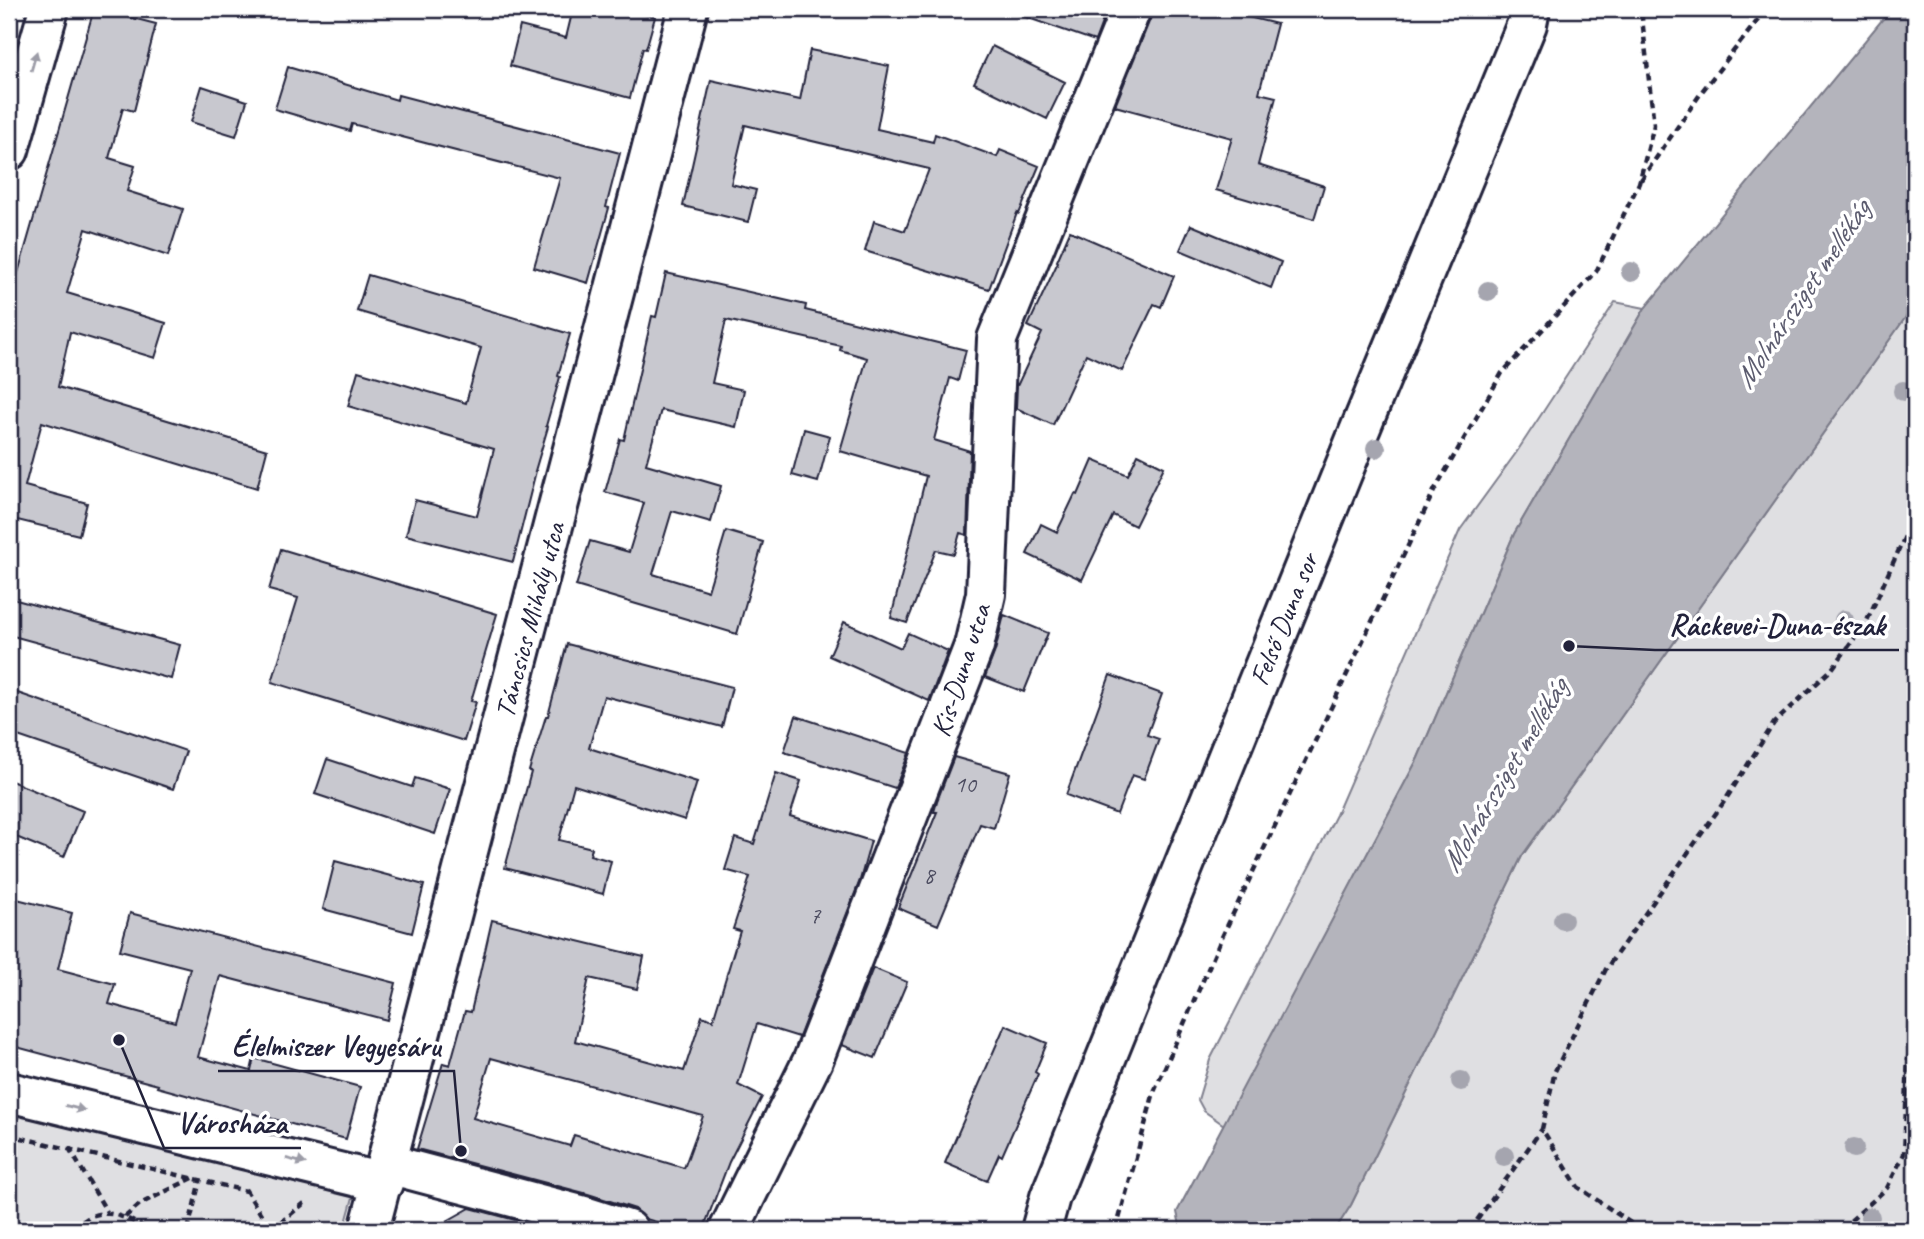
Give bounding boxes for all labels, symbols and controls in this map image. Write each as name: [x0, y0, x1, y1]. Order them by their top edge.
one-way arrow: [29, 49, 40, 71]
water label: Molnársziget mellékág: [1725, 190, 1881, 395]
street label: Táncsics Mihály utca: [487, 517, 573, 722]
street label: Felső Duna sor: [1241, 546, 1326, 690]
street label: Kis-Duna utca: [923, 598, 999, 741]
callout: Ráckevei-Duna-észak: [1655, 599, 1899, 650]
text: Ráckevei-Duna-észak: [1669, 606, 1888, 644]
water label: Molnársziget mellékág: [1431, 669, 1578, 879]
house number: 10: [954, 769, 978, 799]
house number: 8: [924, 860, 937, 890]
house number: 7: [810, 900, 822, 930]
callout: Élelmiszer Vegyesáru: [218, 1020, 454, 1071]
text: Élelmiszer Vegyesáru: [232, 1027, 442, 1066]
callout: Városháza: [164, 1097, 301, 1148]
one-way arrow: [64, 1103, 86, 1114]
text: Városháza: [177, 1104, 290, 1142]
one-way arrow: [285, 1156, 307, 1167]

